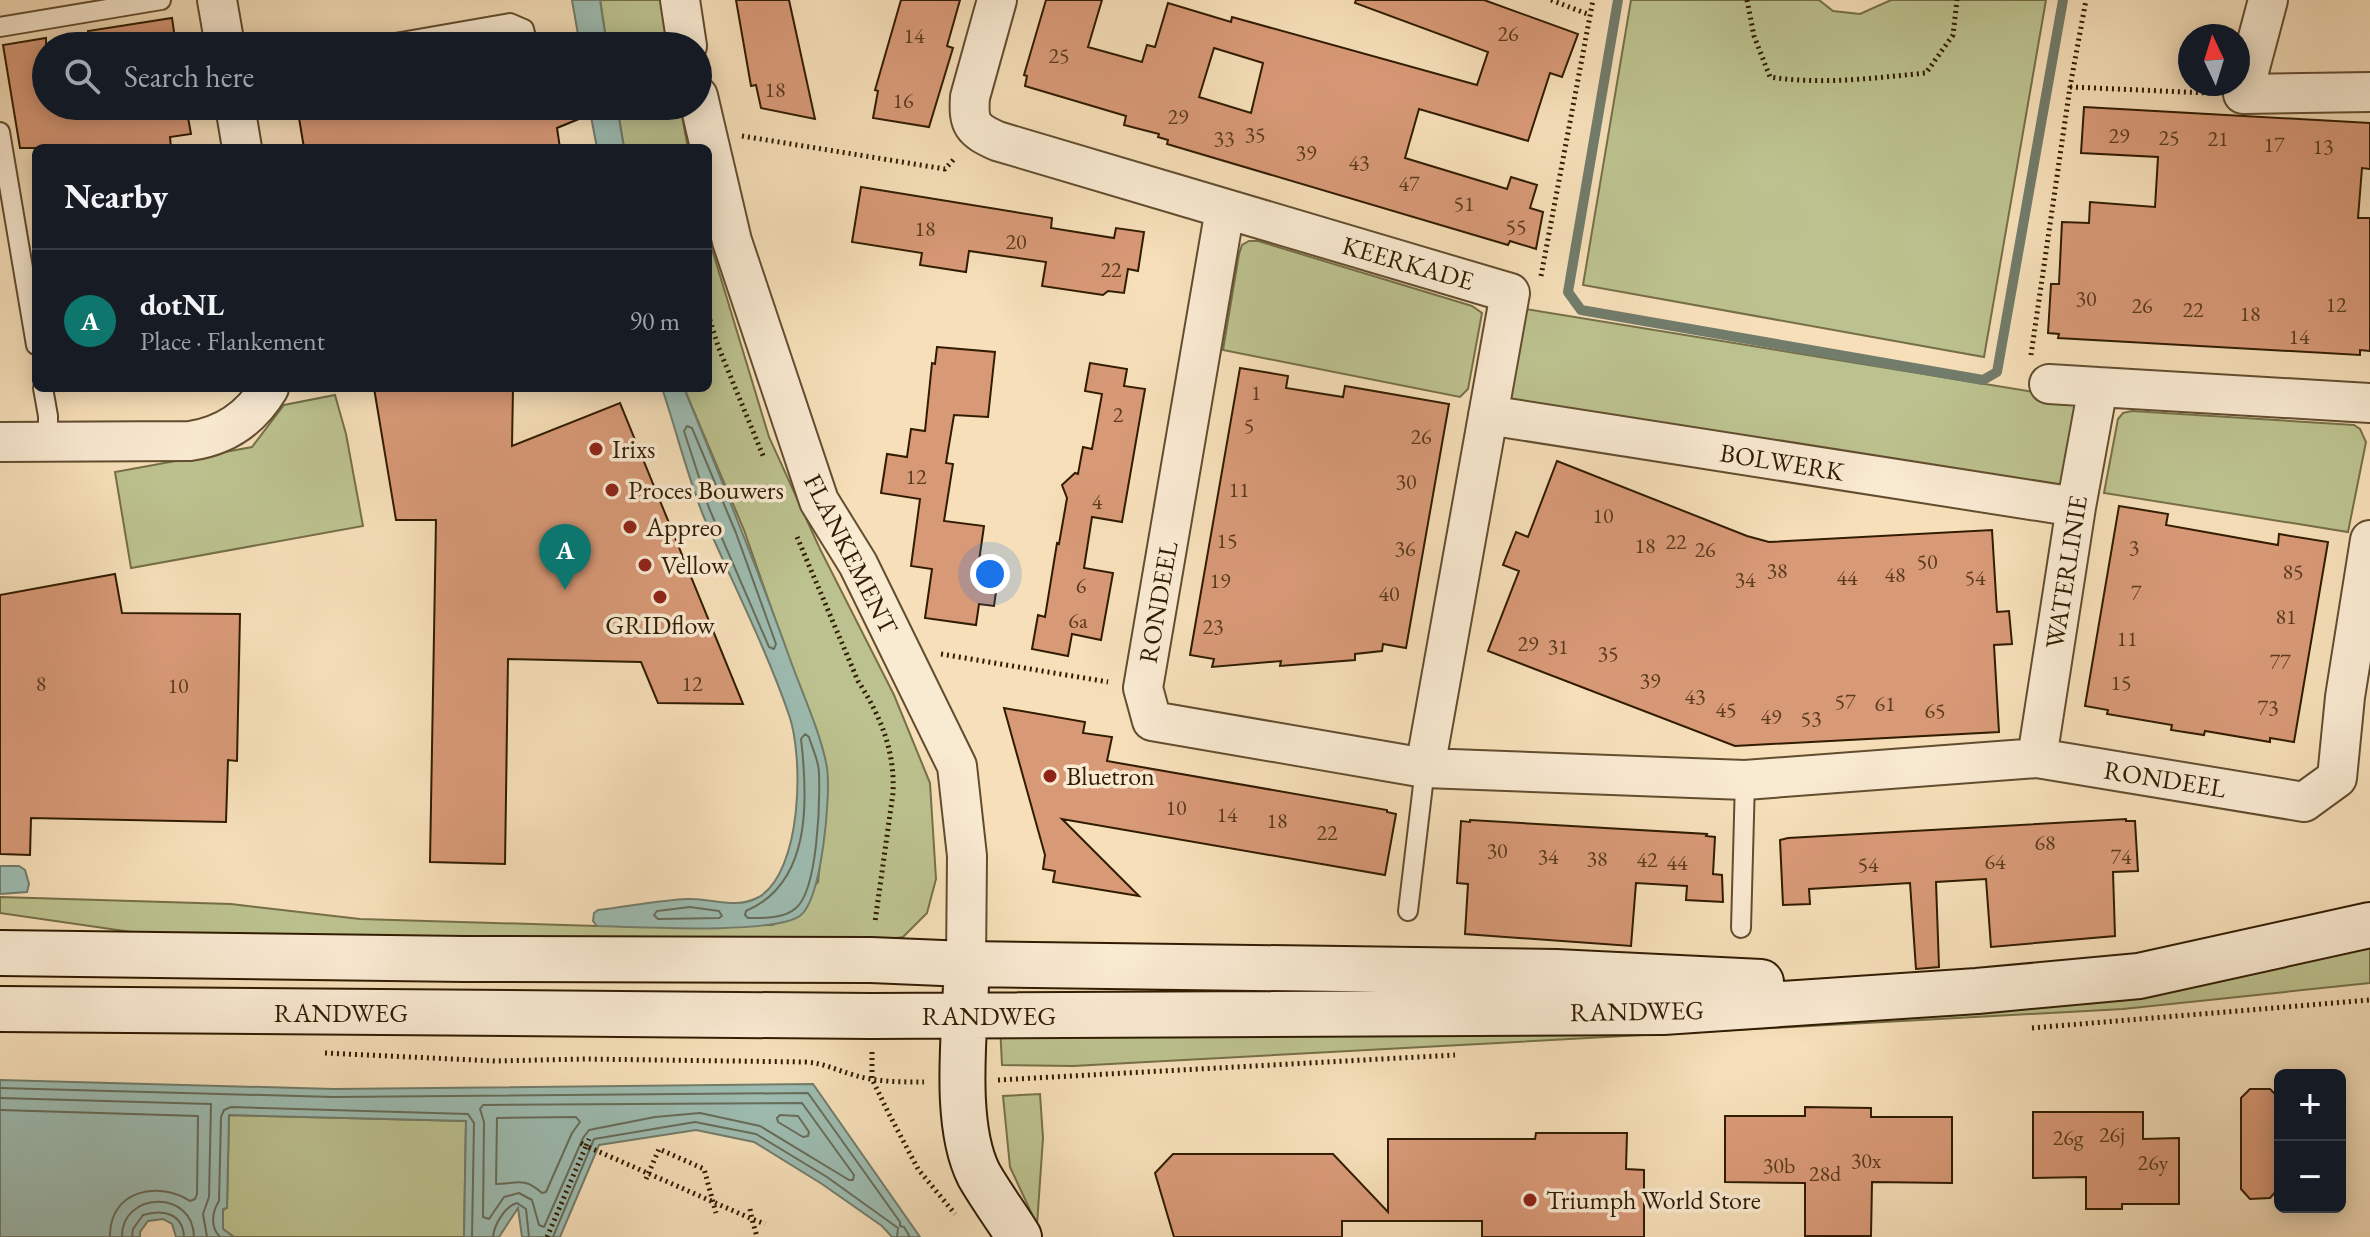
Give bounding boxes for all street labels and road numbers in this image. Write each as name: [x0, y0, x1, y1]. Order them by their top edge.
street label: KEERKADE: [1338, 228, 1478, 298]
street label: BOLWERK: [1718, 435, 1847, 489]
street label: FLANKEMENT: [796, 468, 906, 640]
street label: WATERLINIE: [2037, 493, 2095, 651]
street label: RONDEEL: [1131, 538, 1185, 666]
street label: RONDEEL: [2102, 753, 2228, 805]
street label: RANDWEG: [1570, 993, 1704, 1029]
street label: RANDWEG: [274, 996, 408, 1030]
street label: RANDWEG: [922, 999, 1056, 1033]

